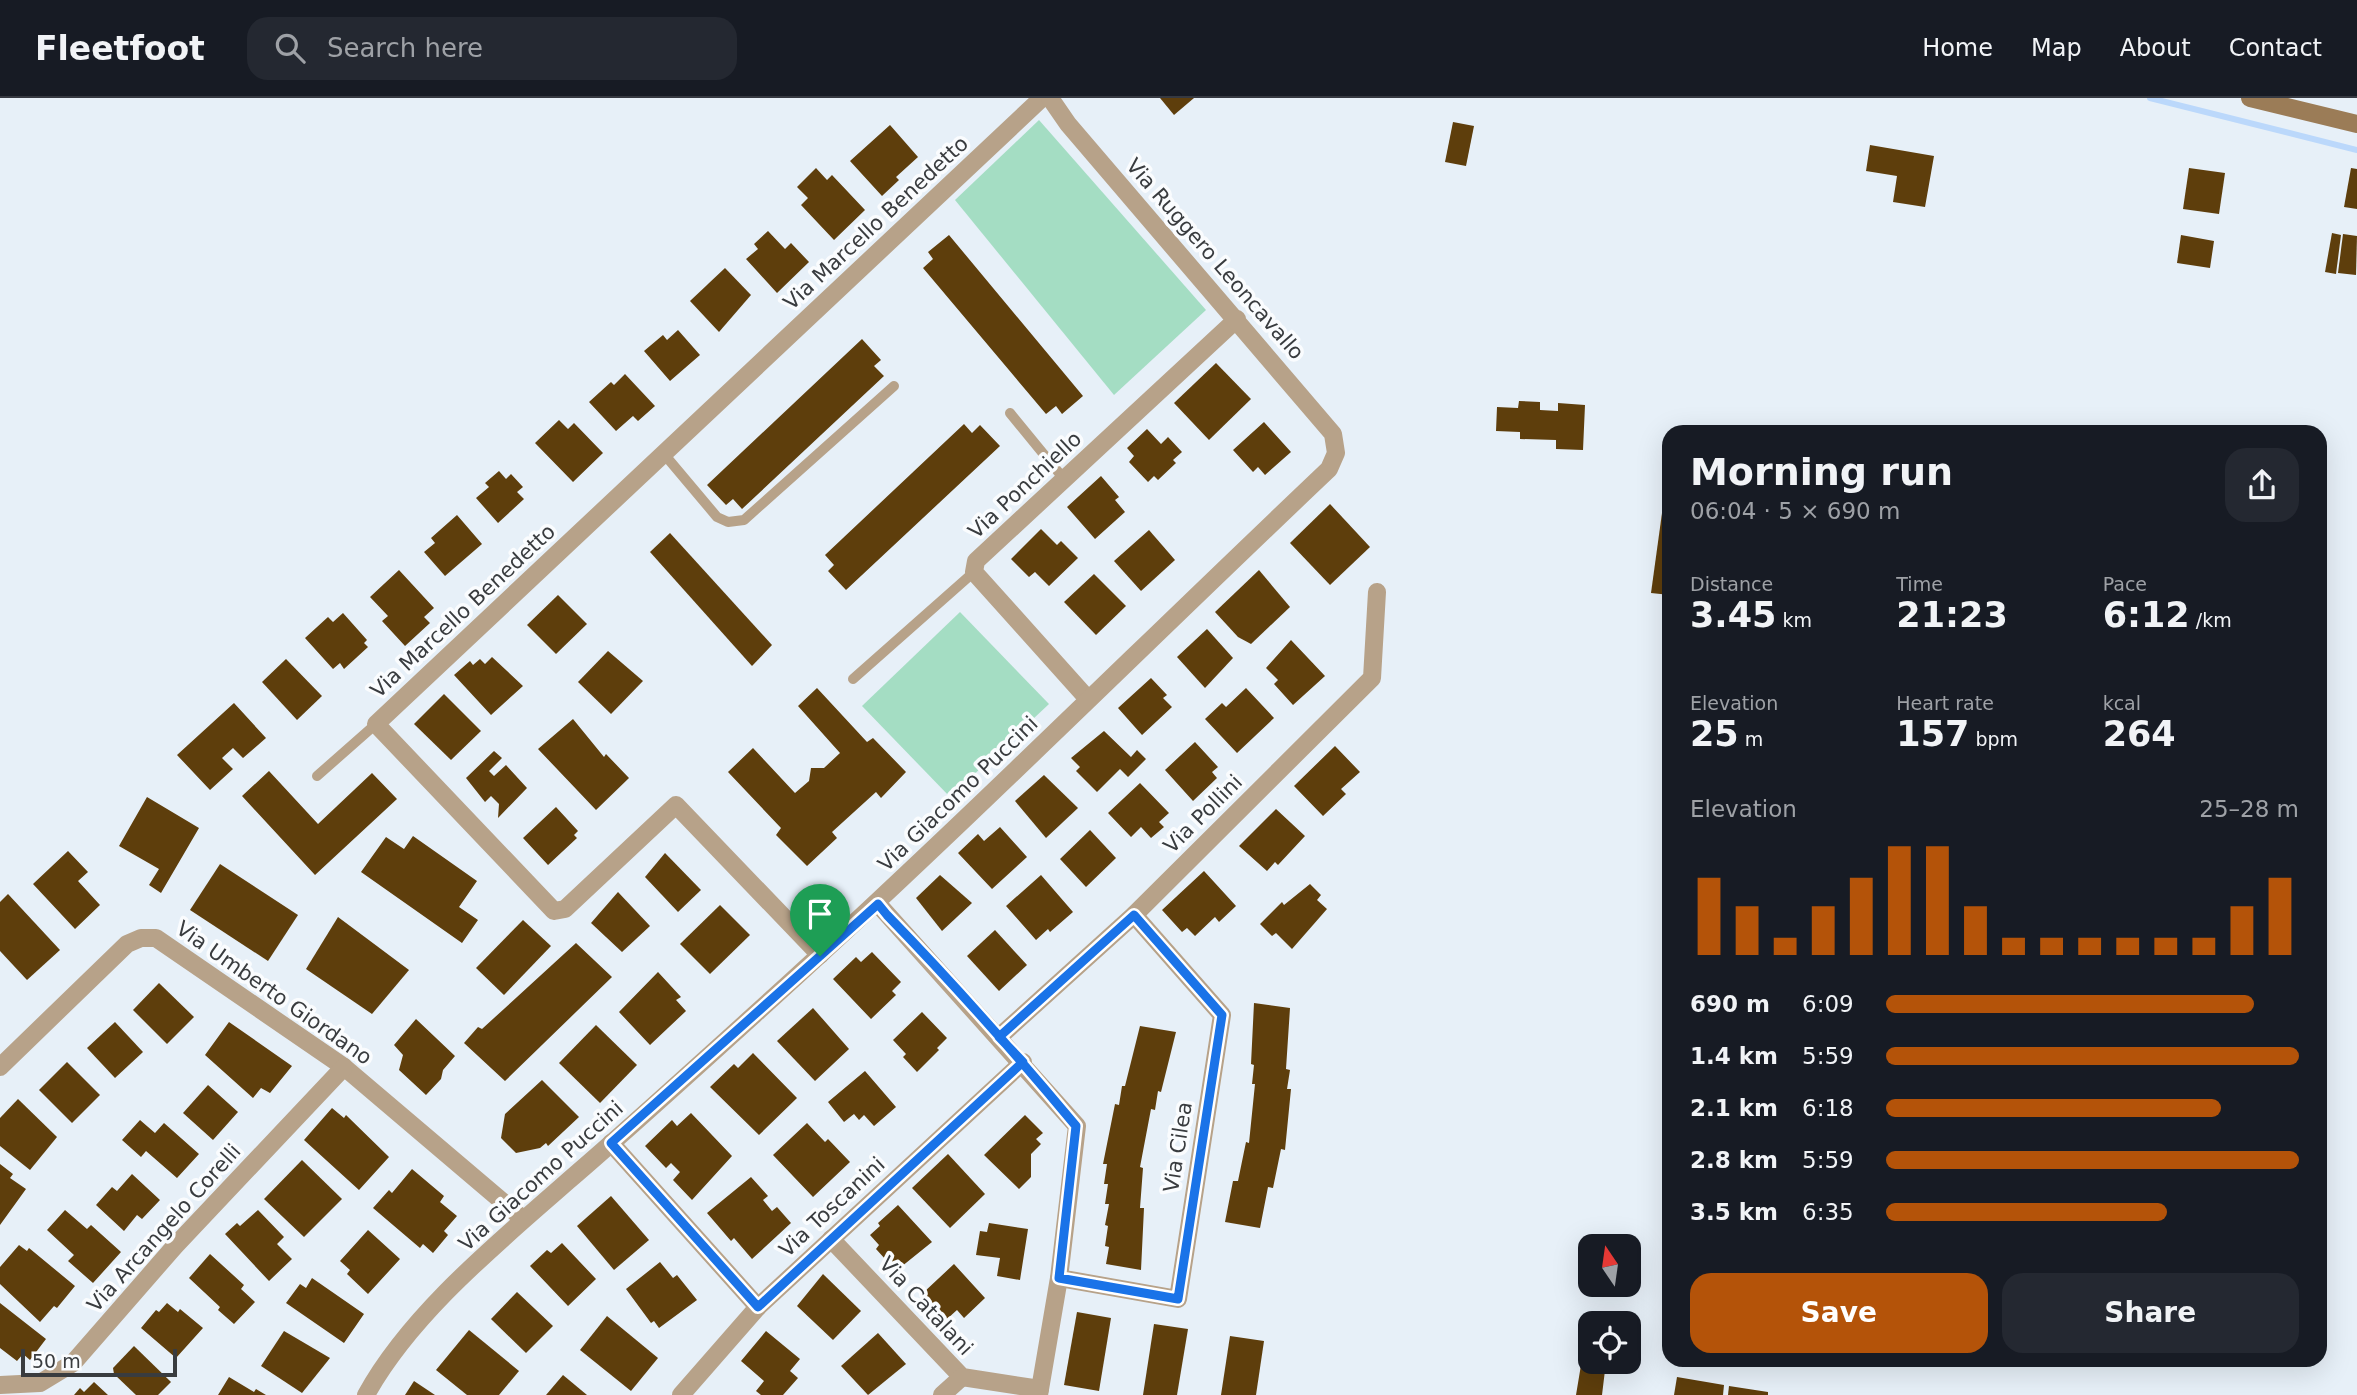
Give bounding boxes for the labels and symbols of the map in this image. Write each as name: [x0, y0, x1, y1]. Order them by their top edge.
street label: Via Marcello Benedetto: [779, 131, 973, 315]
street label: Via Ruggero Leoncavallo: [1121, 154, 1309, 364]
street label: Via Ponchiello: [964, 427, 1086, 543]
street label: Via Marcello Benedetto: [366, 519, 560, 703]
street label: Via Giacomo Puccini: [873, 712, 1043, 876]
street label: Via Pollini: [1159, 770, 1247, 858]
pin: [790, 884, 850, 956]
street label: Via Umberto Giordano: [172, 916, 376, 1070]
street label: Via Giacomo Puccini: [454, 1096, 628, 1256]
street label: Via Cilea: [1159, 1100, 1197, 1194]
street label: Via Arcangelo Corelli: [82, 1139, 246, 1317]
street label: Via Toscanini: [774, 1152, 890, 1262]
north arrow: [1578, 1234, 1642, 1297]
street label: Via Catalani: [874, 1252, 978, 1360]
scale bar: [21, 1346, 177, 1378]

